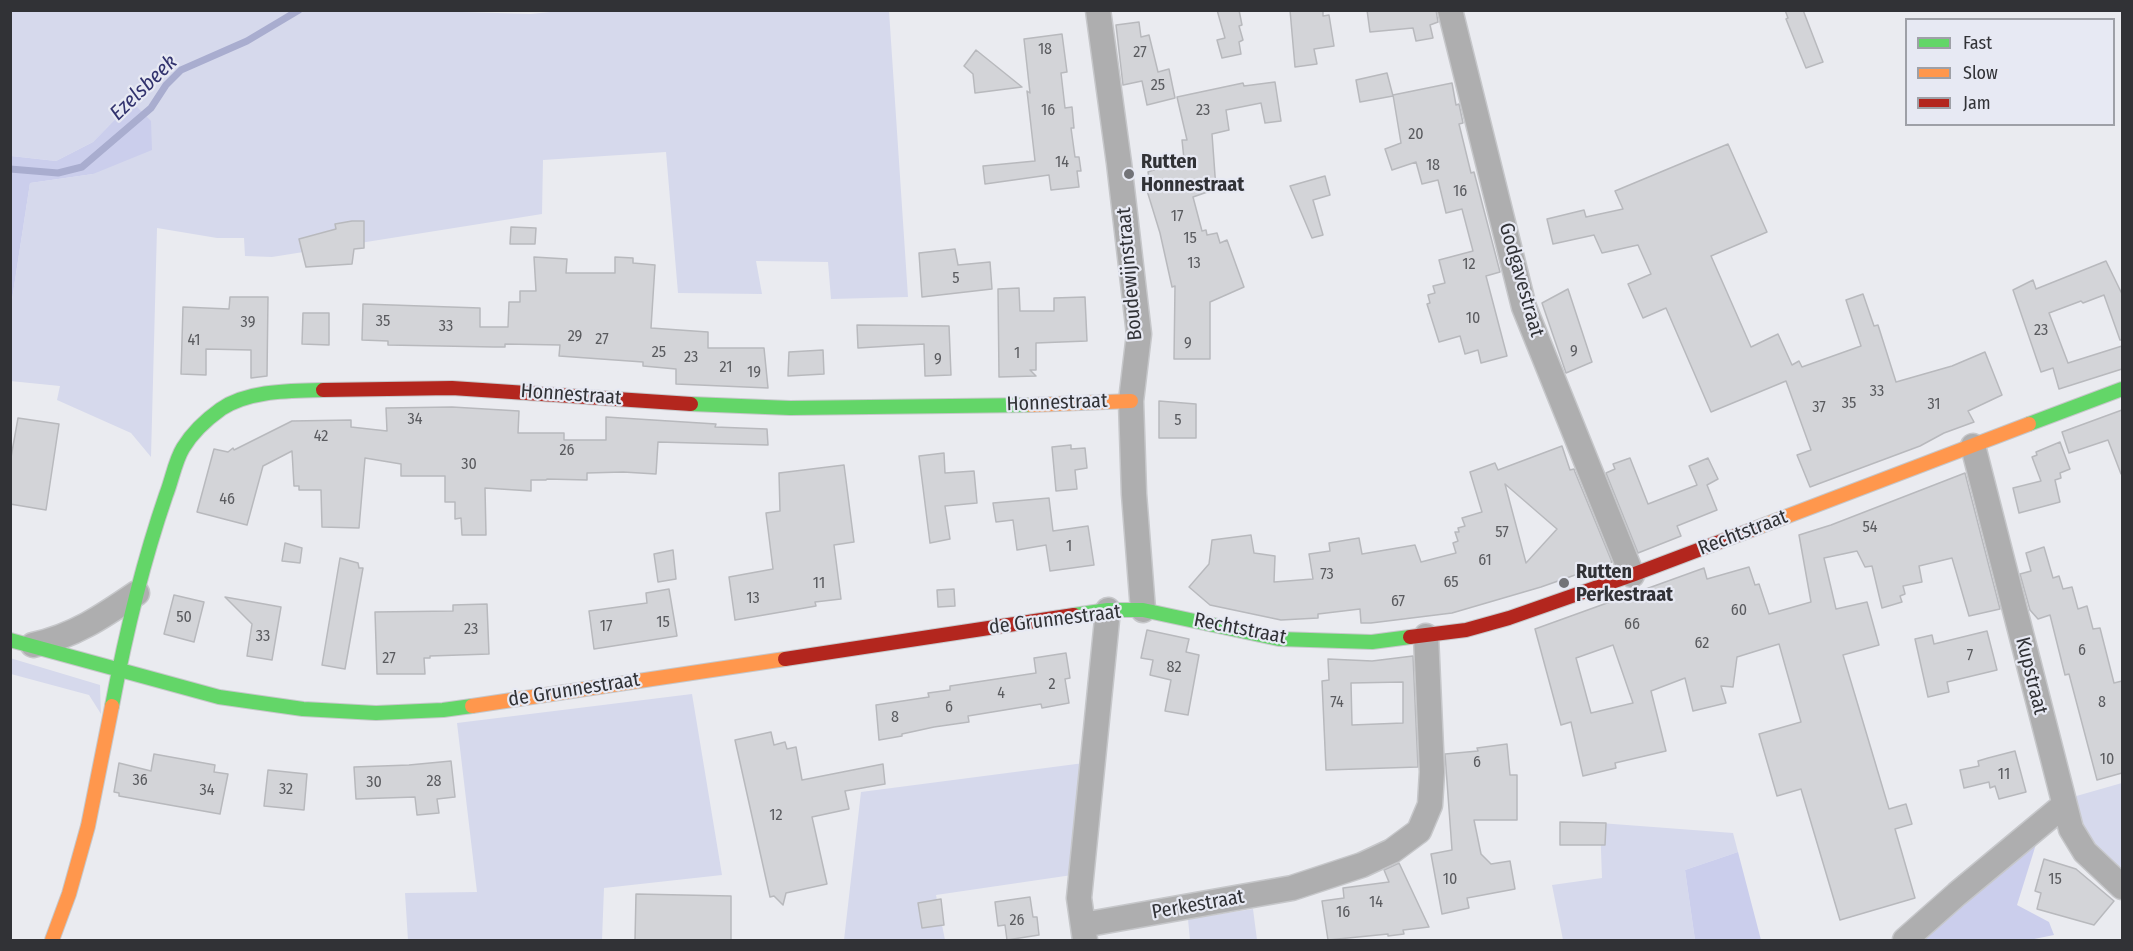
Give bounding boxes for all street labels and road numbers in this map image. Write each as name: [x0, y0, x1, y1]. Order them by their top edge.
street label: Boudewijnstraat: [1112, 206, 1148, 342]
street label: Godgavestraat: [1493, 220, 1549, 340]
street label: Honnestraat: [520, 380, 622, 410]
street label: Honnestraat: [1006, 389, 1108, 417]
street label: Rechtstraat: [1695, 505, 1791, 561]
street label: de Grunnestraat: [988, 600, 1122, 640]
street label: Rechtstraat: [1192, 608, 1288, 650]
street label: Kupstraat: [2010, 635, 2052, 717]
street label: de Grunnestraat: [507, 668, 641, 712]
street label: Perkestraat: [1150, 885, 1246, 925]

